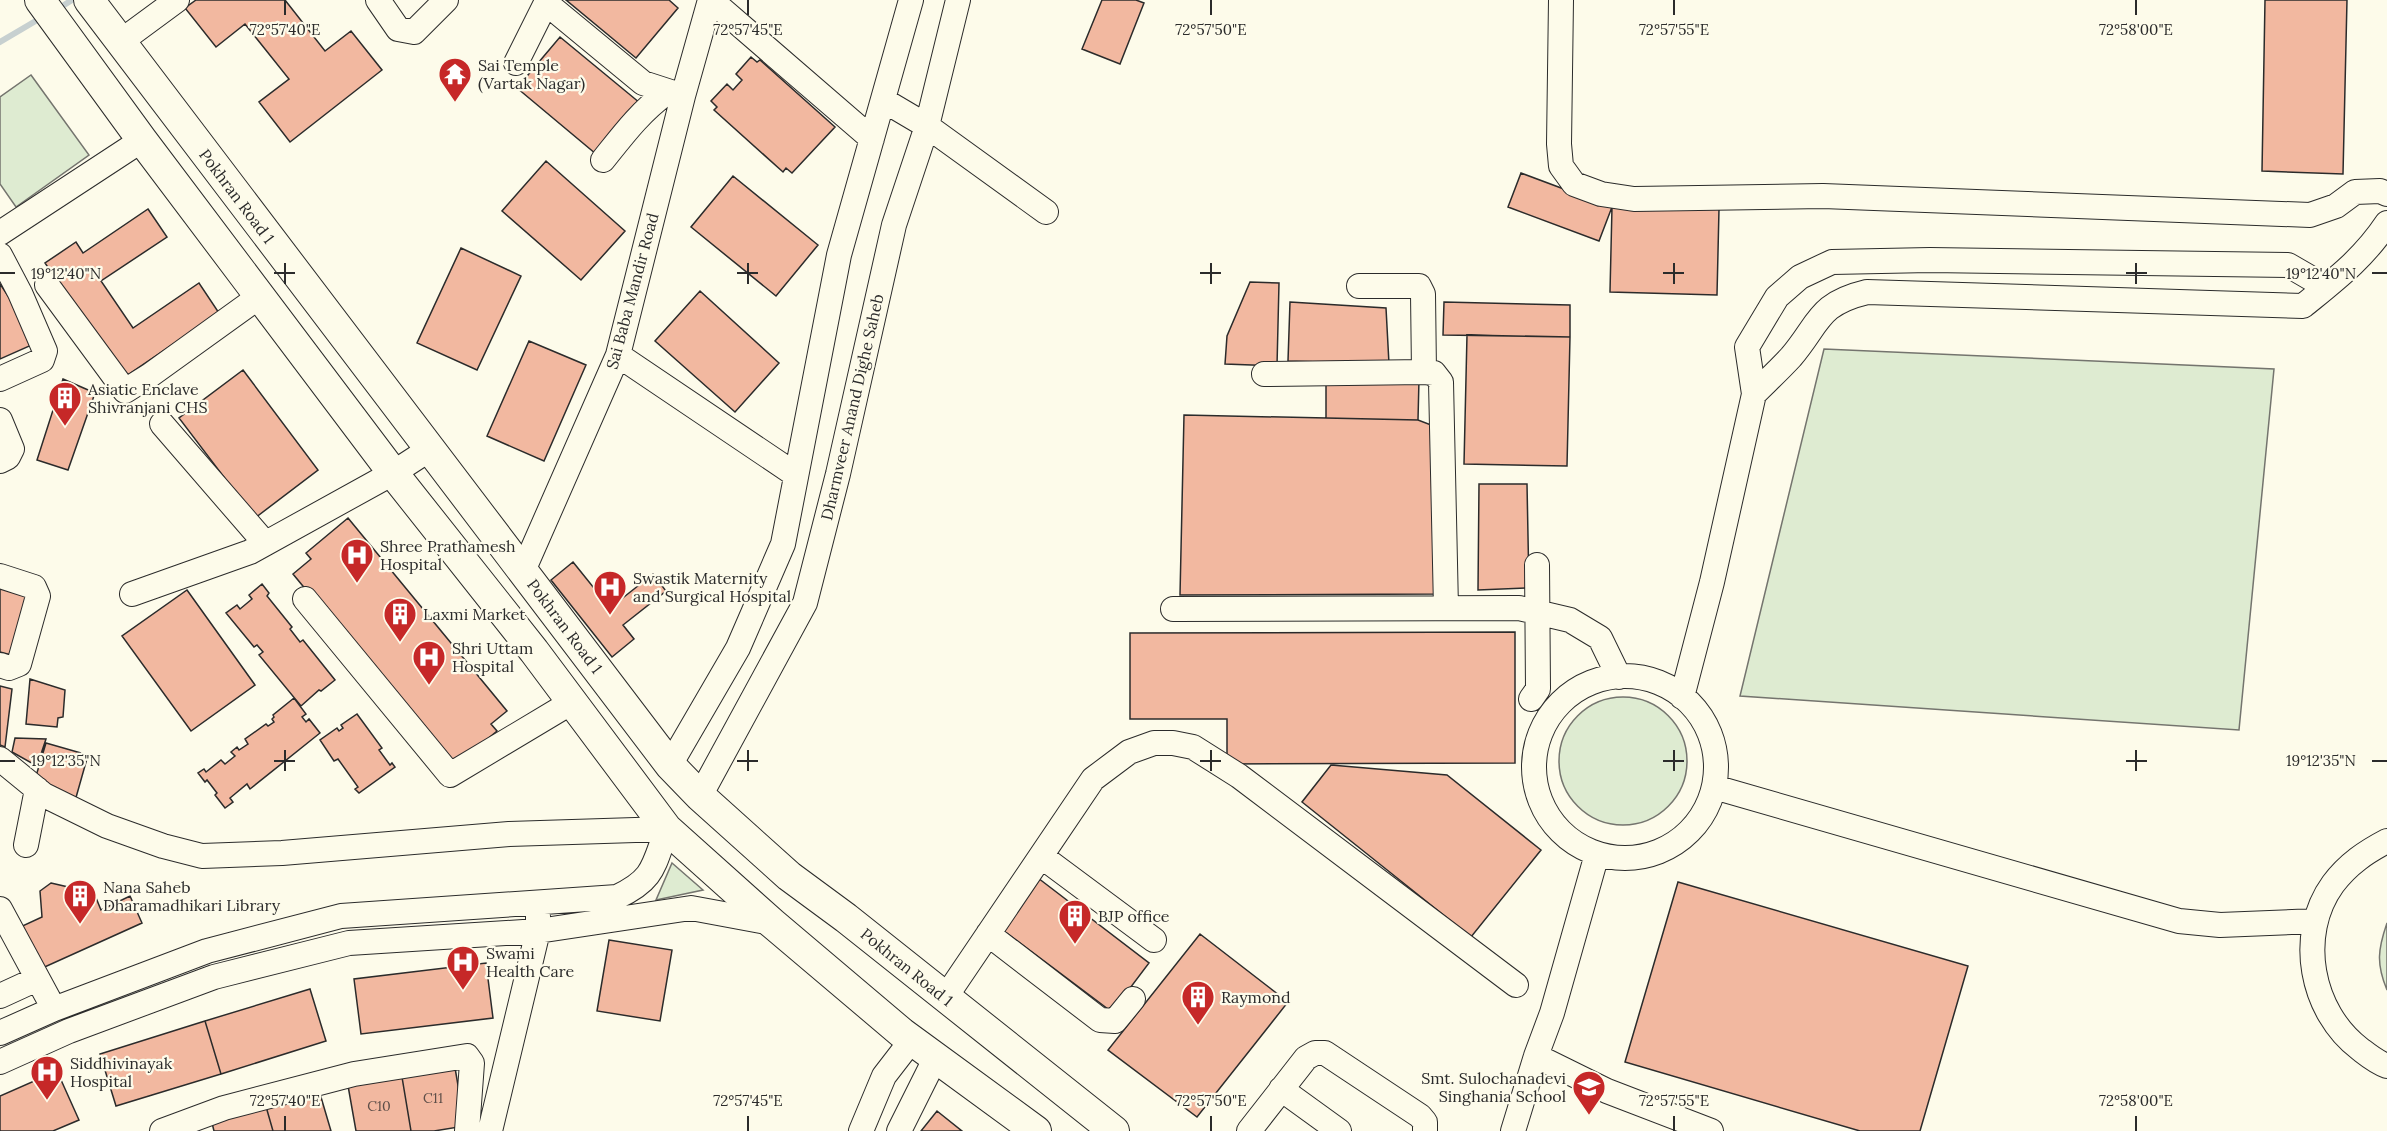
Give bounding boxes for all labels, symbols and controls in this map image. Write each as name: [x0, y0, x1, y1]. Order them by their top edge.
text: 72°57'40"E: [250, 20, 320, 39]
text: 72°57'45"E: [713, 20, 783, 39]
text: 72°57'50"E: [1175, 20, 1247, 39]
text: 72°57'55"E: [1639, 20, 1709, 39]
text: 72°58'00"E: [2099, 20, 2173, 39]
place label: Sai Temple (Vartak Nagar): [478, 55, 585, 94]
temple icon: Sai Temple (Vartak Nagar): [437, 56, 473, 103]
street label: Pokhran Road 1: [195, 145, 279, 247]
street label: Sai Baba Mandir Road: [602, 210, 663, 371]
text: 19°12'40"N: [31, 264, 101, 283]
text: 19°12'40"N: [2286, 264, 2356, 283]
street label: Dharmveer Anand Dighe Saheb: [816, 292, 888, 522]
place label: Asiatic Enclave Shivranjani CHS: [87, 379, 208, 417]
building icon: Asiatic Enclave Shivranjani CHS: [47, 380, 83, 427]
place label: Shree Prathamesh Hospital: [380, 536, 516, 574]
hospital icon: Shree Prathamesh Hospital: [339, 537, 375, 584]
place label: Swastik Maternity and Surgical Hospital: [633, 568, 791, 606]
hospital icon: Swastik Maternity and Surgical Hospital: [592, 569, 628, 616]
street label: Pokhran Road 1: [523, 575, 607, 677]
building icon: Laxmi Market: [382, 596, 418, 643]
place label: Laxmi Market: [423, 604, 526, 624]
place label: Shri Uttam Hospital: [452, 638, 533, 676]
hospital icon: Shri Uttam Hospital: [411, 639, 447, 686]
text: 19°12'35"N: [31, 751, 101, 770]
text: 19°12'35"N: [2286, 751, 2356, 770]
place label: Nana Saheb Dharamadhikari Library: [103, 877, 281, 915]
building icon: Nana Saheb Dharamadhikari Library: [62, 878, 98, 925]
building icon: BJP office: [1057, 898, 1093, 945]
place label: BJP office: [1098, 906, 1170, 926]
street label: Pokhran Road 1: [857, 924, 957, 1011]
place label: Swami Health Care: [486, 943, 575, 981]
hospital icon: Swami Health Care: [445, 944, 481, 991]
building icon: Raymond: [1180, 979, 1216, 1026]
place label: Raymond: [1221, 987, 1291, 1007]
place label: Siddhivinayak Hospital: [70, 1053, 173, 1091]
hospital icon: Siddhivinayak Hospital: [29, 1054, 65, 1101]
place label: Smt. Sulochanadevi Singhania School: [1421, 1068, 1566, 1106]
school or university icon: Smt. Sulochanadevi Singhania School: [1571, 1069, 1607, 1116]
house number: C11: [423, 1089, 443, 1107]
text: 72°57'40"E: [250, 1091, 320, 1110]
text: 72°57'45"E: [713, 1091, 783, 1110]
text: 72°57'50"E: [1175, 1091, 1247, 1110]
text: 72°57'55"E: [1639, 1091, 1709, 1110]
text: 72°58'00"E: [2099, 1091, 2173, 1110]
house number: C10: [367, 1097, 391, 1115]

